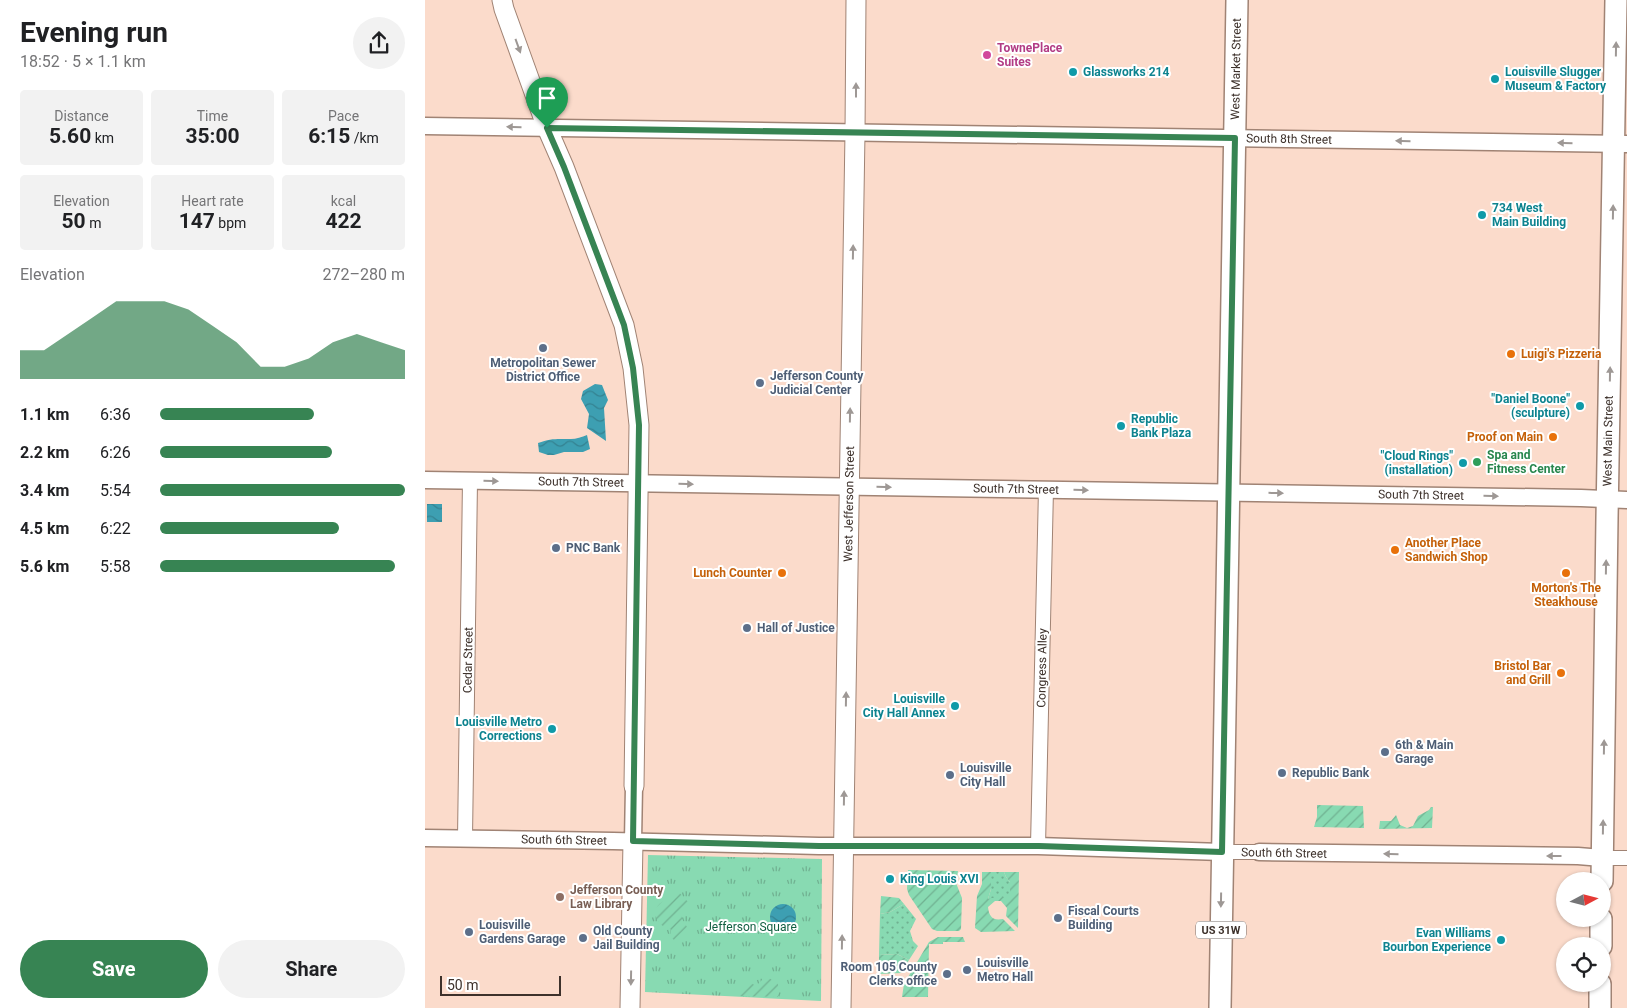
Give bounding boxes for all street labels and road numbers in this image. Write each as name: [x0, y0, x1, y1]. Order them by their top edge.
street label: West Market Street: [1228, 18, 1244, 120]
street label: South 8th Street: [1246, 131, 1332, 147]
street label: West Main Street: [1600, 395, 1616, 487]
street label: West Jefferson Street: [841, 446, 857, 562]
street label: South 7th Street: [538, 474, 624, 490]
street label: South 7th Street: [973, 481, 1059, 497]
street label: South 7th Street: [1378, 487, 1464, 503]
street label: Cedar Street: [460, 627, 476, 693]
street label: Congress Alley: [1034, 628, 1050, 708]
street label: South 6th Street: [521, 832, 607, 848]
street label: South 6th Street: [1241, 845, 1327, 861]
road number: US 31W: [1196, 922, 1246, 938]

